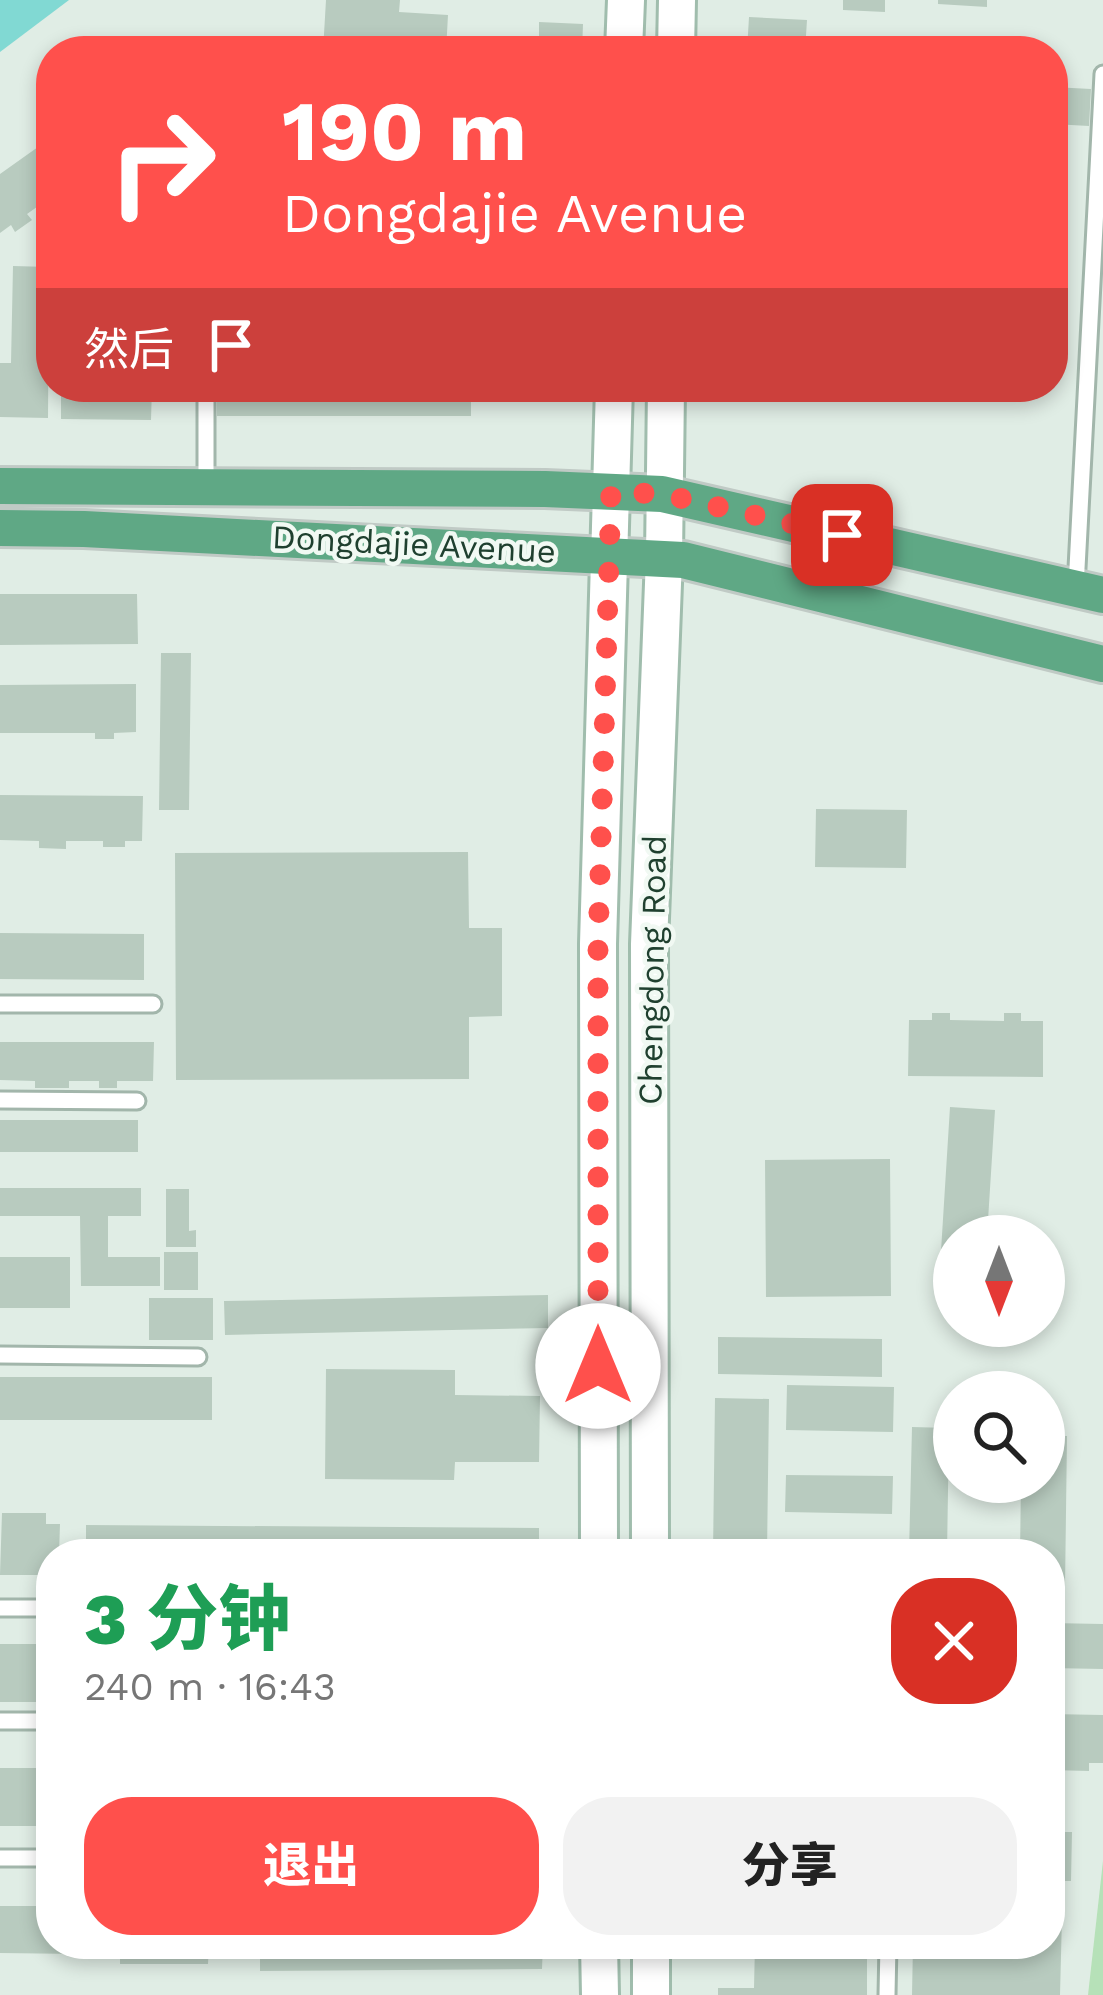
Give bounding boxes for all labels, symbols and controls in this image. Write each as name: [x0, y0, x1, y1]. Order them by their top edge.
text: 190 m: [282, 82, 527, 180]
icon: right: [84, 84, 240, 240]
text: Dongdajie Avenue: [282, 182, 747, 245]
icon: arrive: [198, 312, 264, 378]
text: 然后: [84, 323, 174, 376]
pin: [791, 484, 893, 586]
icon: arrive: [809, 502, 875, 568]
street label: Dongdajie Avenue: [271, 517, 557, 571]
street label: Chengdong Road: [630, 834, 674, 1106]
north arrow: [933, 1215, 1065, 1347]
map controls: [933, 1215, 1065, 1503]
position arrow: [535, 1303, 661, 1429]
button: search: [933, 1371, 1065, 1503]
text: 3 分钟: [84, 1577, 290, 1661]
button: close: [891, 1578, 1017, 1704]
text: 240 m · 16:43: [84, 1664, 336, 1709]
button: 退出: [84, 1797, 539, 1935]
button: 分享: [563, 1797, 1017, 1935]

